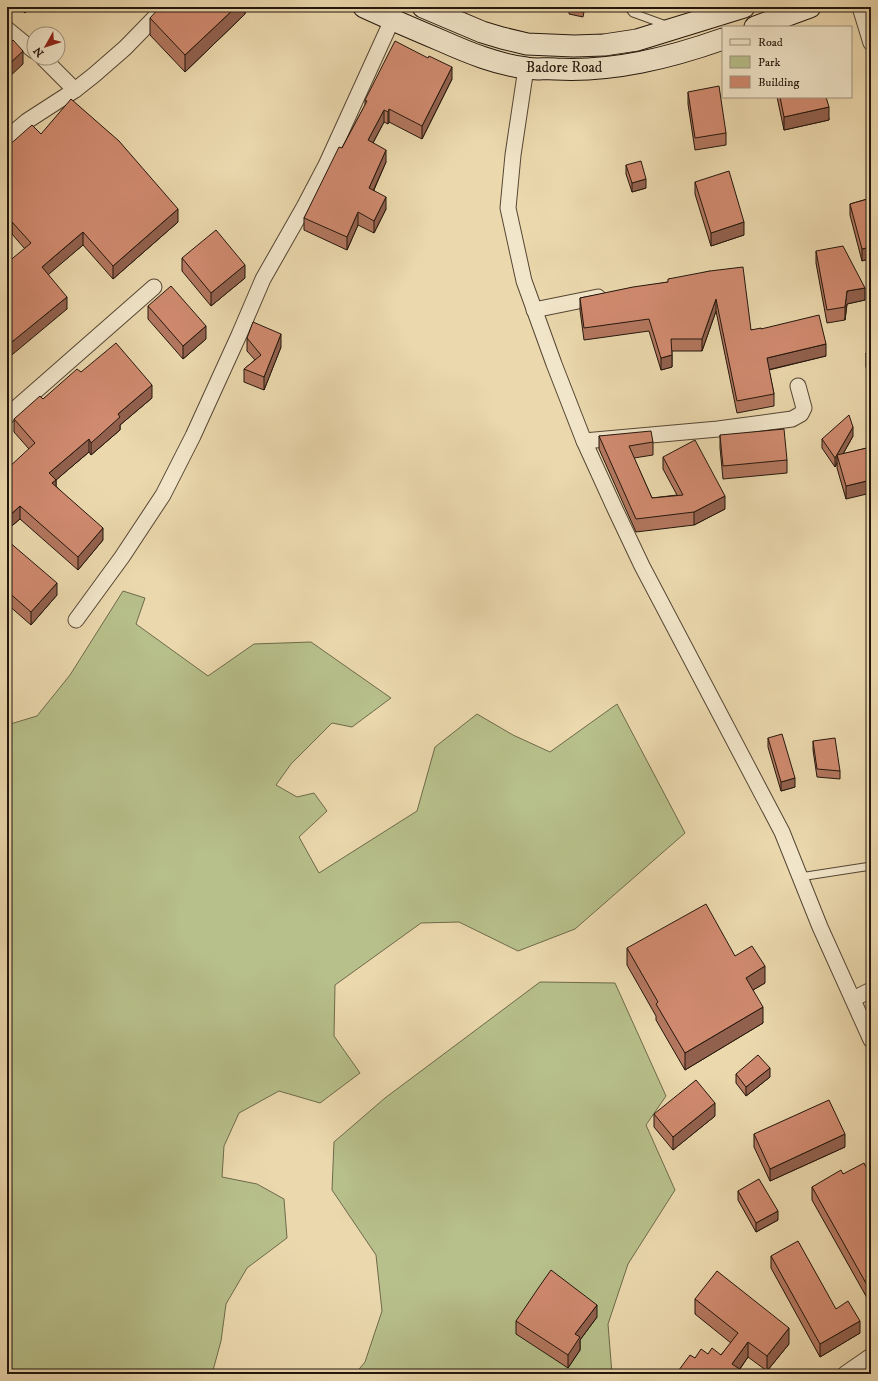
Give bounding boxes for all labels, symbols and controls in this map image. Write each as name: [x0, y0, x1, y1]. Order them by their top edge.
north arrow: [26, 26, 66, 66]
legend: [722, 26, 852, 98]
text: Road: [758, 35, 783, 50]
text: N: [31, 44, 47, 60]
text: Park: [758, 55, 780, 70]
street label: Badore Road: [526, 58, 603, 77]
text: Building: [758, 75, 799, 90]

